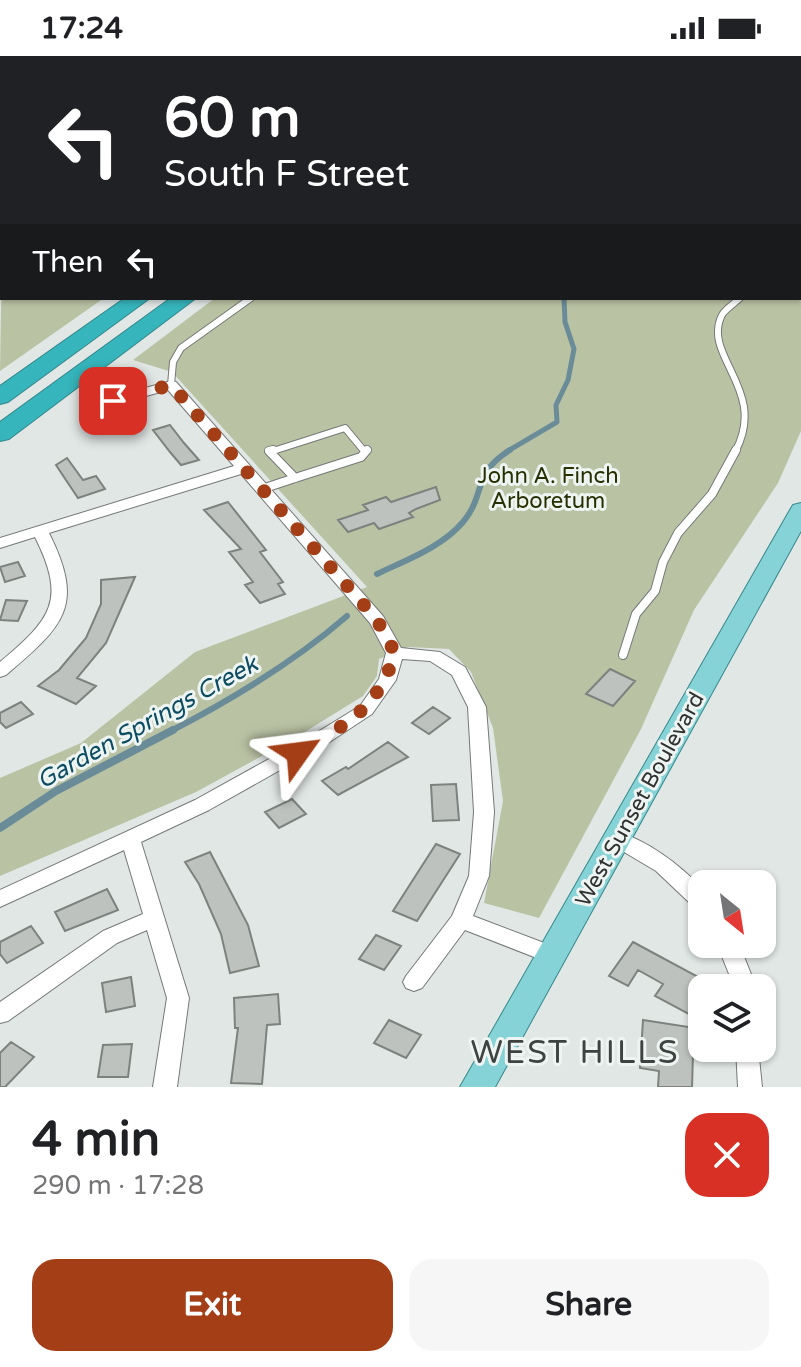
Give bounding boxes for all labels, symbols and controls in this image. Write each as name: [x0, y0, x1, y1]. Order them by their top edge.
text: 17:24: [40, 10, 123, 47]
text: 60 m: [164, 85, 300, 152]
icon: left: [32, 88, 136, 192]
text: South F Street: [164, 153, 409, 196]
icon: left: [120, 240, 164, 284]
text: Then: [32, 244, 104, 281]
pin: [79, 367, 147, 435]
icon: arrive: [91, 379, 135, 423]
park label: John A. Finch Arboretum: [477, 463, 619, 514]
water label: Garden Springs Creek: [32, 649, 264, 795]
street label: West Sunset Boulevard: [570, 688, 710, 911]
position arrow: [256, 711, 340, 795]
north arrow: [688, 870, 776, 958]
map controls: [688, 870, 776, 1062]
button: layers: [688, 974, 776, 1062]
district label: WEST HILLS: [471, 1034, 679, 1072]
text: 4 min: [32, 1111, 160, 1169]
button: close: [685, 1113, 769, 1197]
text: 290 m · 17:28: [32, 1170, 204, 1201]
button: Exit: [32, 1259, 393, 1351]
button: Share: [409, 1259, 769, 1351]

